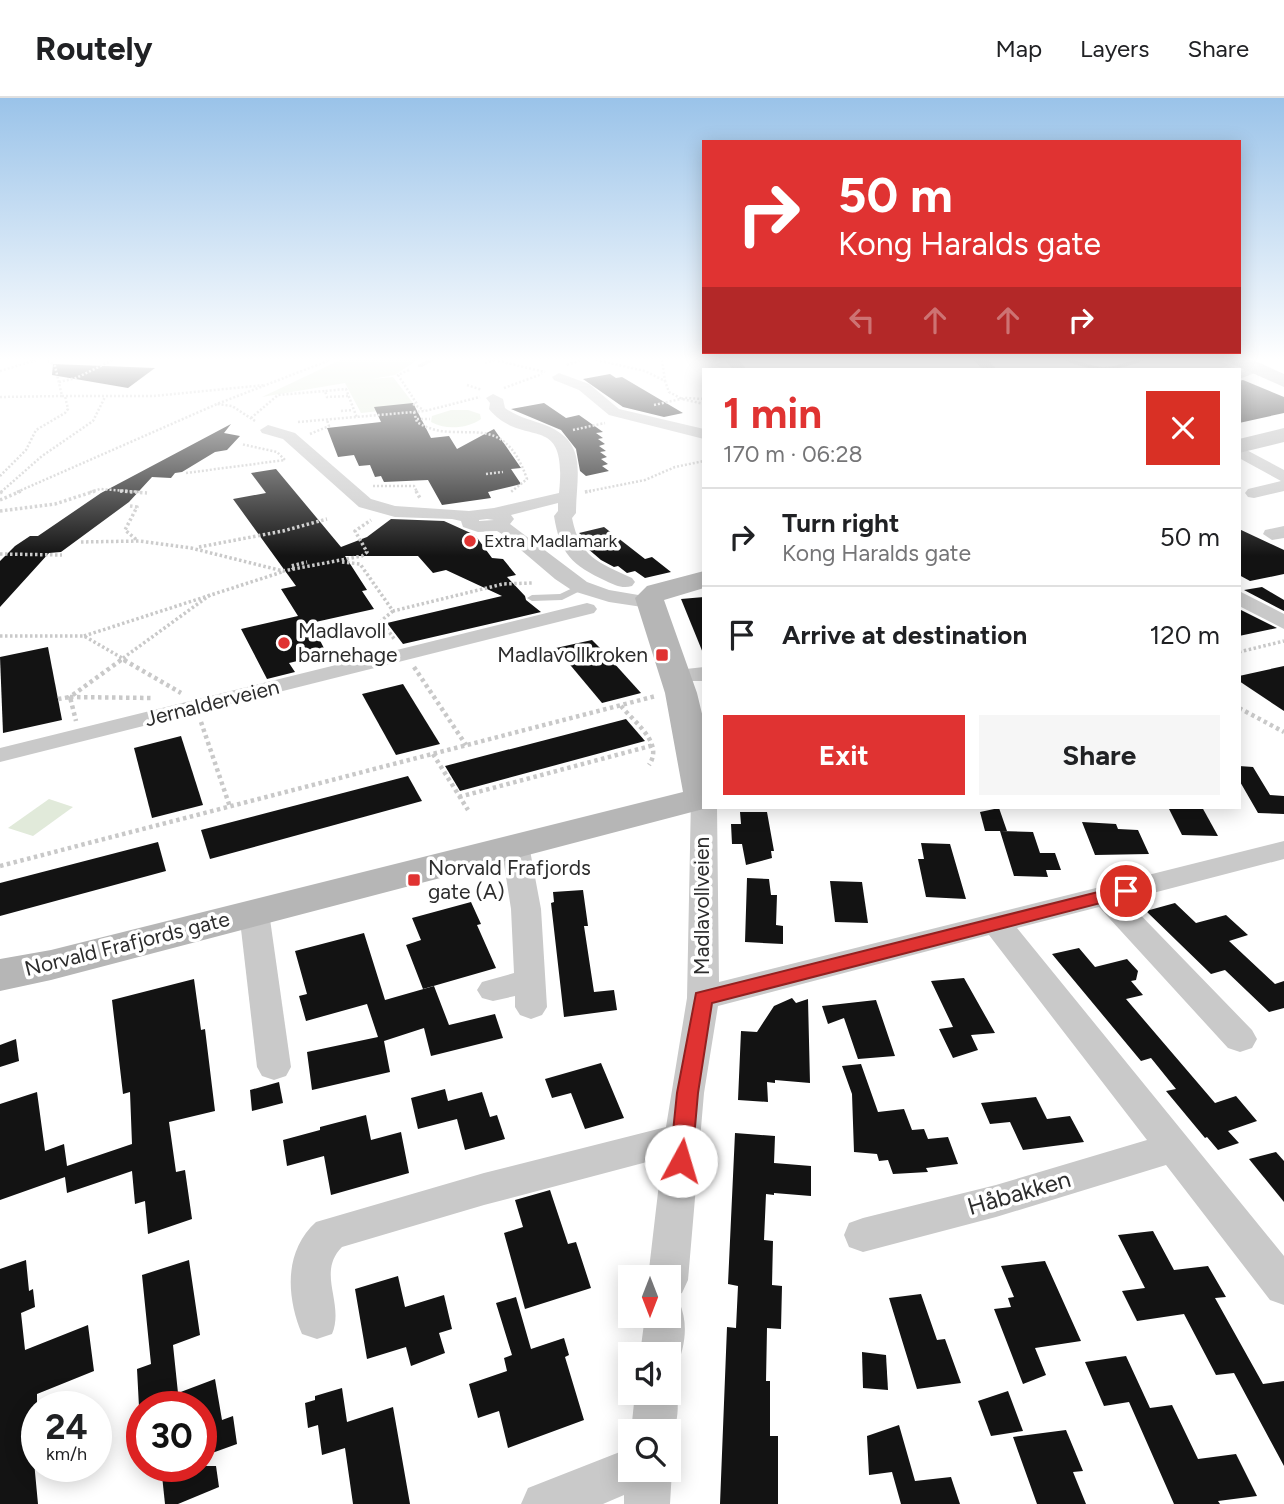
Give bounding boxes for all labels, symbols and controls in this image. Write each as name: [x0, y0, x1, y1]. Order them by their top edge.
text: Routely: [35, 29, 153, 68]
text: Map: [995, 34, 1042, 63]
text: Layers: [1080, 34, 1149, 63]
text: Share: [1187, 34, 1249, 63]
text: 50 m: [838, 165, 953, 224]
icon: right: [723, 168, 814, 259]
text: Kong Haralds gate: [838, 225, 1101, 263]
icon: left: [843, 301, 881, 339]
icon: ahead: [916, 301, 954, 339]
icon: ahead: [989, 301, 1027, 339]
icon: right: [1062, 301, 1100, 339]
text: 1 min: [723, 388, 822, 439]
button: close: [1146, 391, 1220, 465]
text: 170 m · 06:28: [723, 440, 863, 468]
text: Turn right: [782, 507, 899, 539]
icon: right: [723, 518, 761, 556]
text: 50 m: [1160, 521, 1220, 553]
place label: Extra Madlamark: [484, 530, 617, 552]
marker: Extra Madlamark: [462, 533, 478, 549]
text: Kong Haralds gate: [782, 539, 971, 567]
icon: arrive: [723, 616, 761, 654]
place label: Madlavoll barnehage: [298, 618, 398, 667]
text: Arrive at destination: [782, 619, 1027, 651]
text: 120 m: [1150, 619, 1220, 651]
marker: Madlavoll barnehage: [276, 635, 292, 651]
place label: Madlavollkroken: [497, 642, 648, 667]
marker: Madlavollkroken: [654, 647, 670, 663]
street label: Jernalderveien: [142, 674, 282, 731]
button: Exit: [723, 715, 965, 795]
button: Share: [979, 715, 1220, 795]
street label: Madlavollveien: [689, 837, 714, 975]
place label: Norvald Frafjords gate (A): [428, 855, 591, 904]
pin: [1096, 861, 1156, 921]
marker: Norvald Frafjords gate (A): [406, 872, 422, 888]
icon: arrive: [1107, 872, 1145, 910]
street label: Norvald Frafjords gate: [22, 906, 232, 981]
position arrow: [644, 1124, 718, 1198]
street label: Håbakken: [964, 1164, 1074, 1221]
north arrow: [618, 1265, 681, 1328]
map controls: [618, 1265, 681, 1482]
button: sound: [618, 1342, 681, 1405]
speed limit sign: 30: [126, 1391, 217, 1482]
text: 24: [45, 1406, 88, 1448]
button: search: [618, 1419, 681, 1482]
text: km/h: [46, 1443, 87, 1465]

